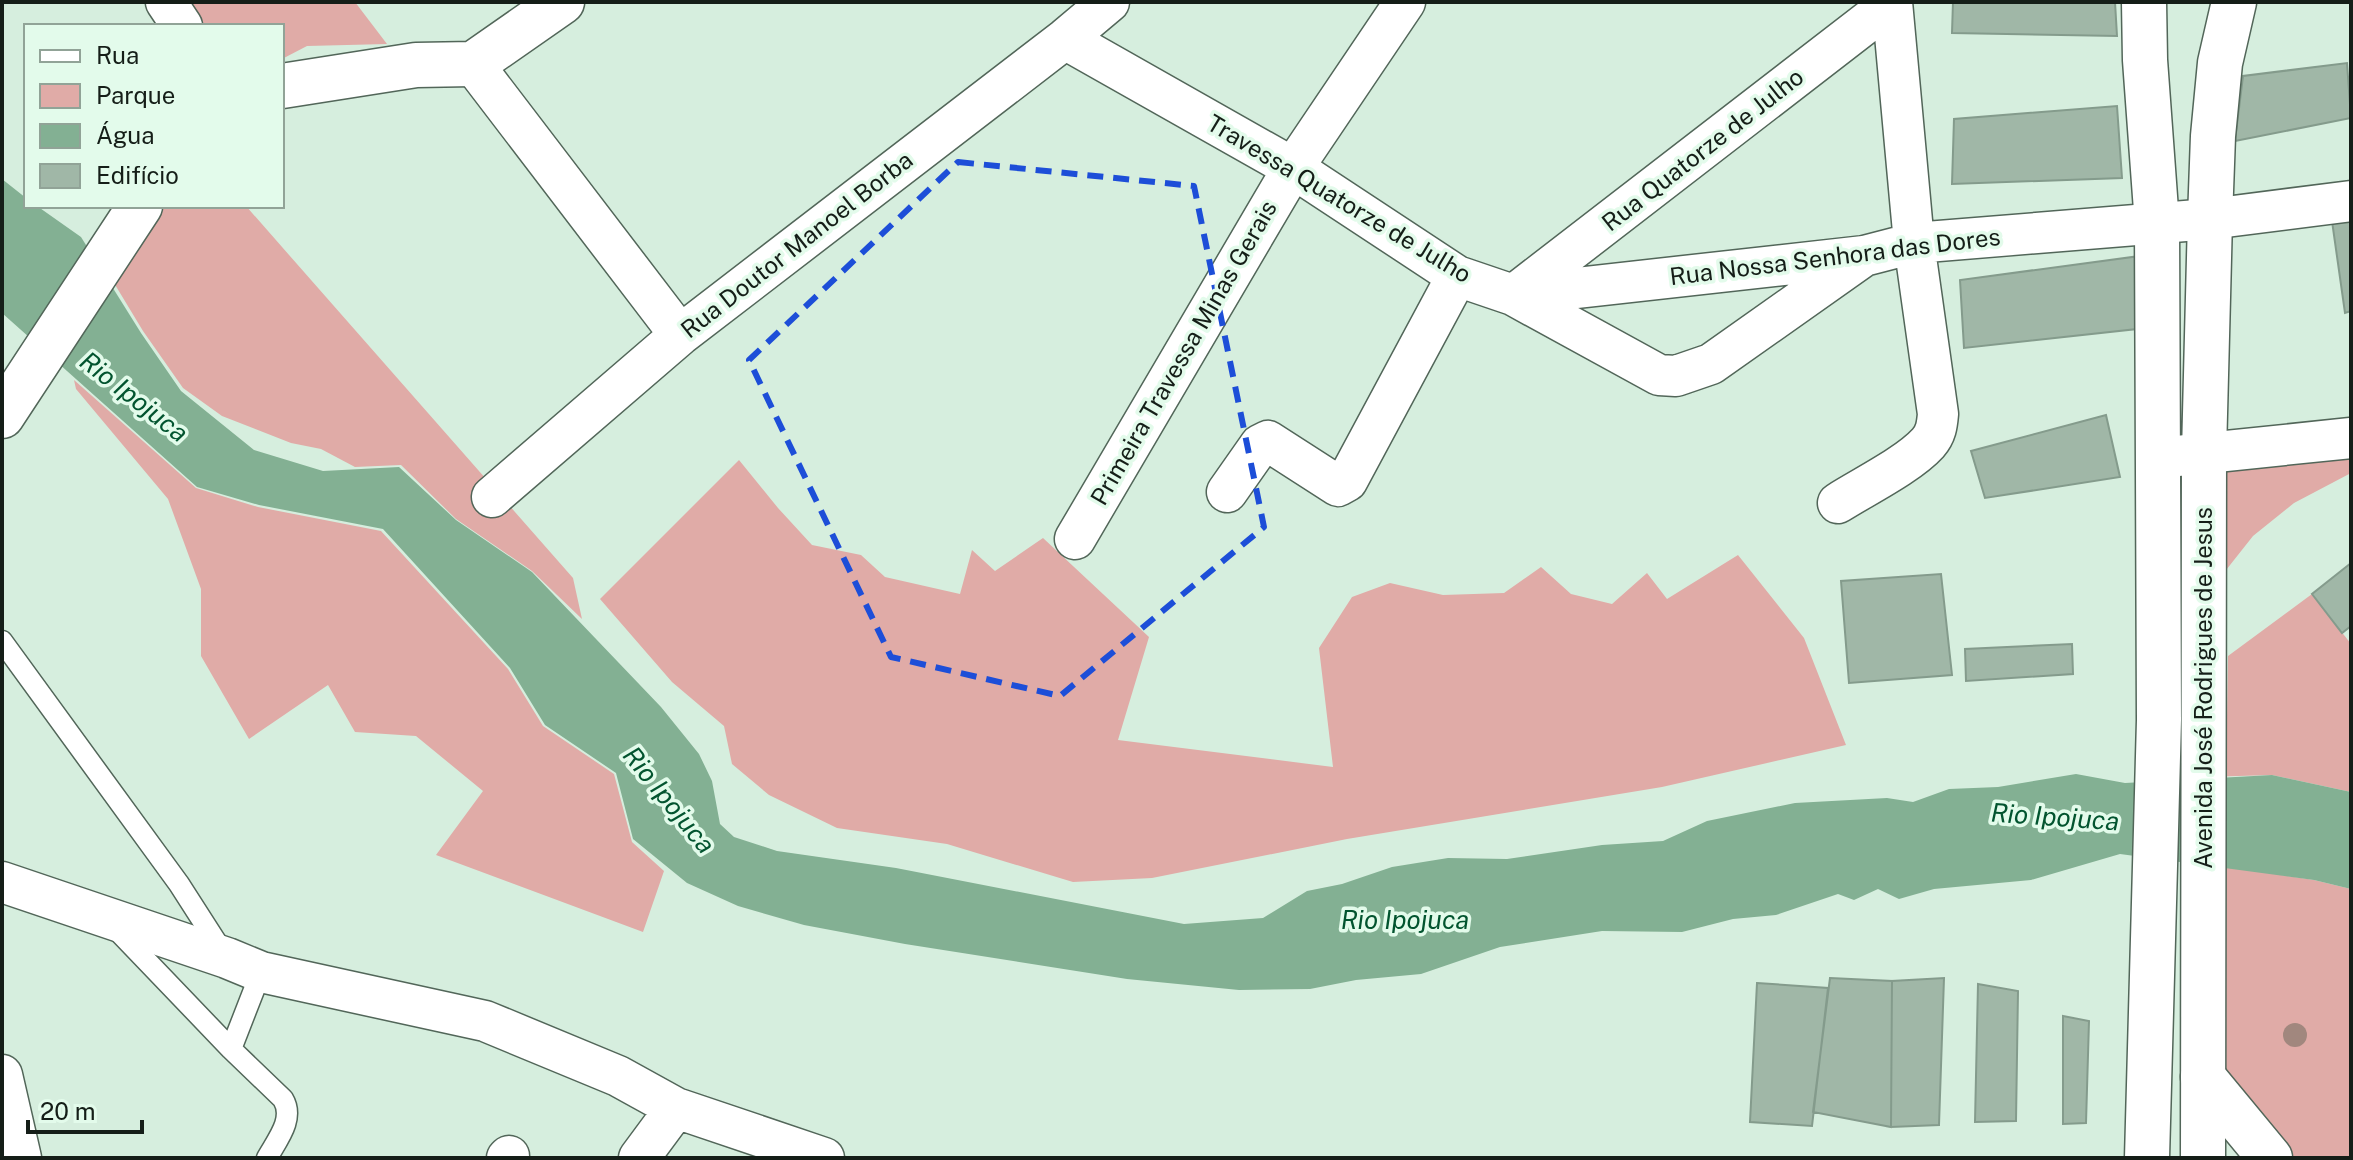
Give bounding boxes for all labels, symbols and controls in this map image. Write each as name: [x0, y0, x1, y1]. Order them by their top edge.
legend: [24, 24, 284, 208]
text: Rua: [96, 41, 139, 69]
street label: Rua Quatorze de Julho: [1596, 62, 1809, 237]
text: Parque: [96, 81, 175, 109]
street label: Travessa Quatorze de Julho: [1203, 108, 1476, 288]
text: Água: [96, 121, 154, 149]
street label: Rua Doutor Manoel Borba: [675, 145, 918, 343]
text: Edifício: [96, 161, 179, 189]
street label: Primeira Travessa Minas Gerais: [1084, 195, 1282, 510]
street label: Rua Nossa Senhora das Dores: [1668, 222, 2002, 290]
water label: Rio Ipojuca: [74, 345, 194, 448]
street label: Avenida José Rodrigues de Jesus: [2189, 507, 2217, 869]
water label: Rio Ipojuca: [617, 740, 722, 859]
water label: Rio Ipojuca: [1990, 797, 2120, 836]
water label: Rio Ipojuca: [1341, 904, 1469, 935]
scale bar: [28, 1084, 142, 1134]
text: 20 m: [40, 1097, 96, 1125]

